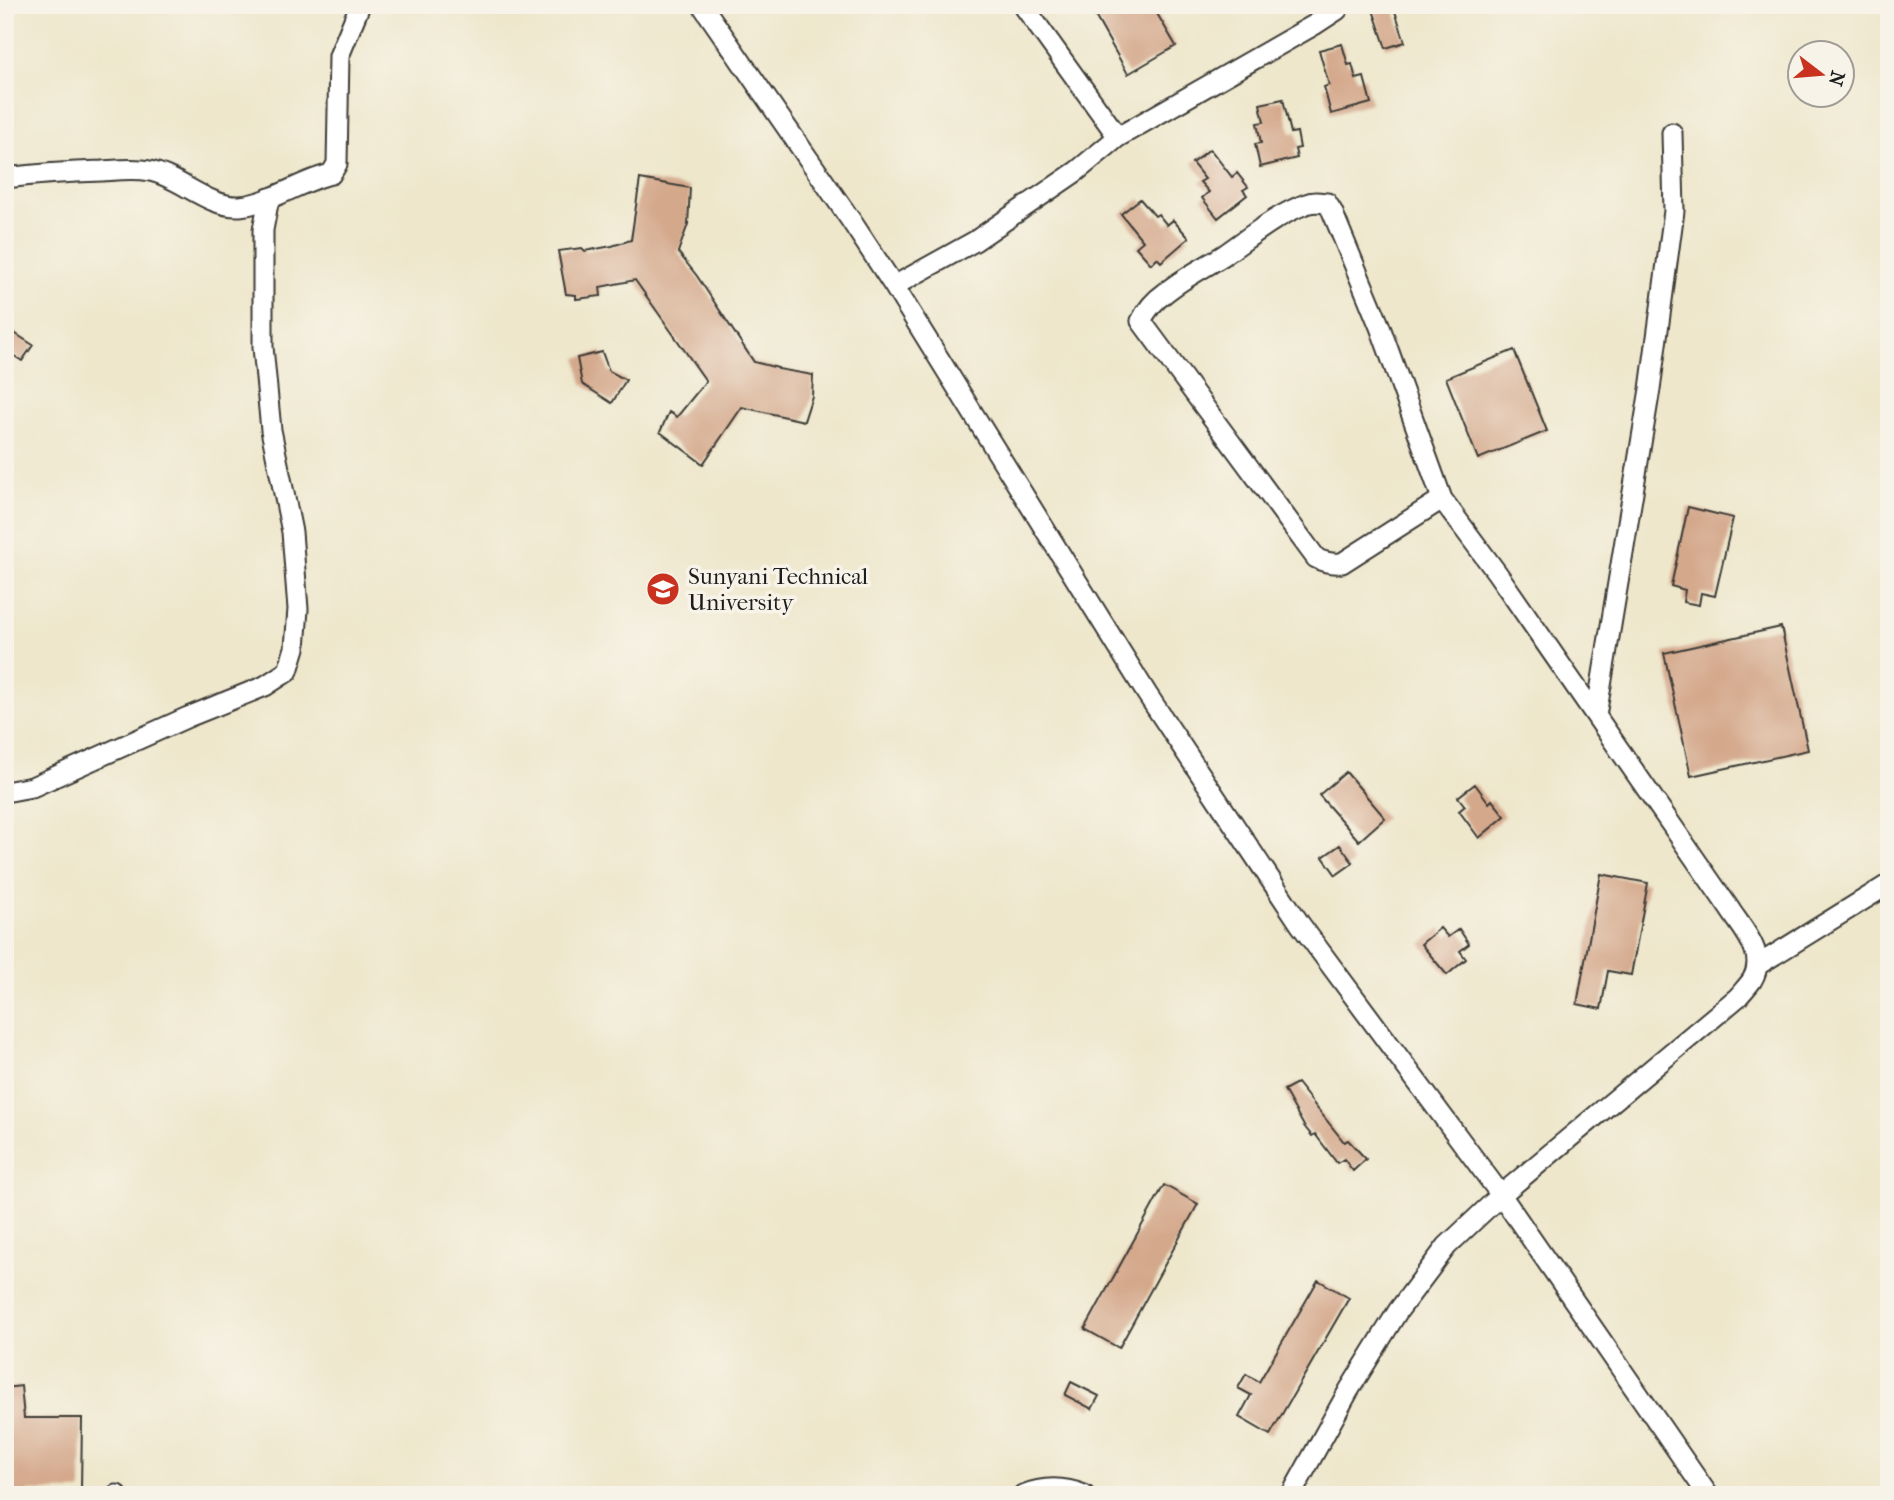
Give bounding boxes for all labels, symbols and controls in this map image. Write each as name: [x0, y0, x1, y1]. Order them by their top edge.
north arrow: [1786, 38, 1856, 108]
text: N: [1824, 68, 1849, 89]
place label: Sunyani Technical University: [688, 563, 869, 616]
school or university icon: Sunyani Technical University: [644, 570, 682, 608]

